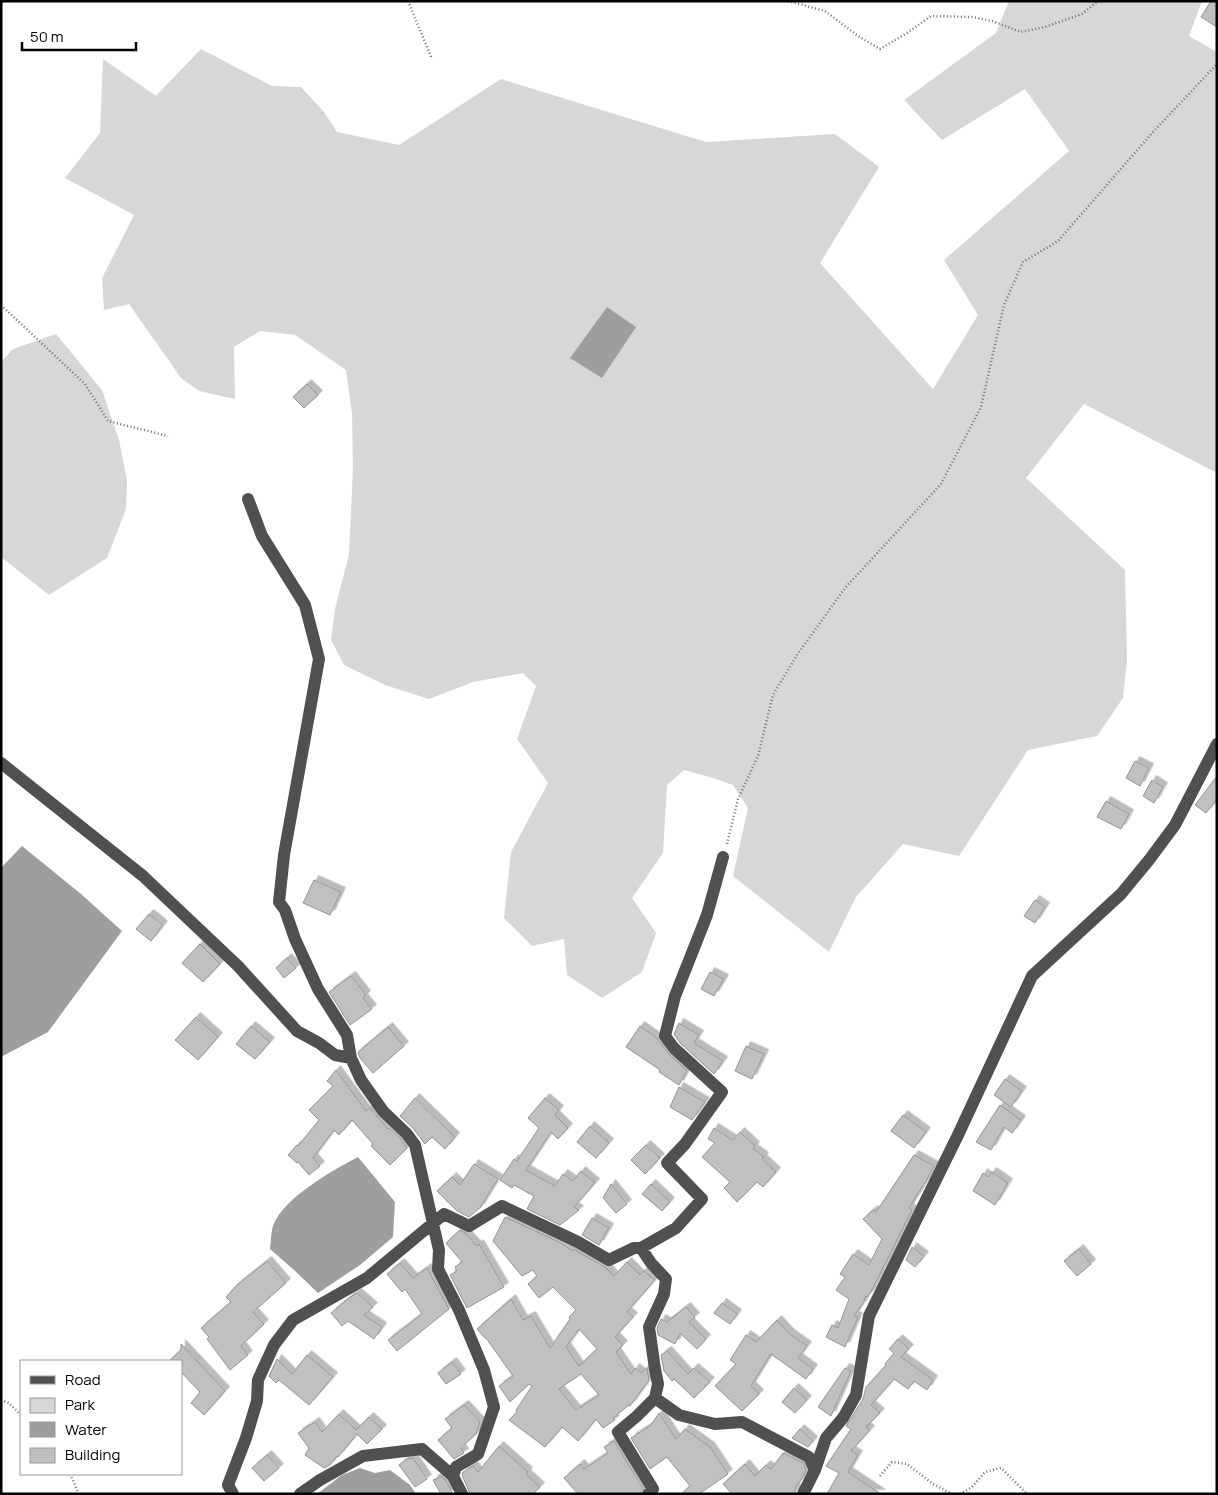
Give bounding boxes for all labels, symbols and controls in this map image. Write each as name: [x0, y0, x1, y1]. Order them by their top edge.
scale bar: [22, 20, 136, 52]
text: 50 m: [30, 26, 64, 47]
legend: [20, 1360, 182, 1475]
text: Road: [65, 1369, 101, 1390]
text: Park: [65, 1394, 95, 1415]
text: Water: [65, 1419, 107, 1440]
text: Building: [65, 1444, 120, 1465]

